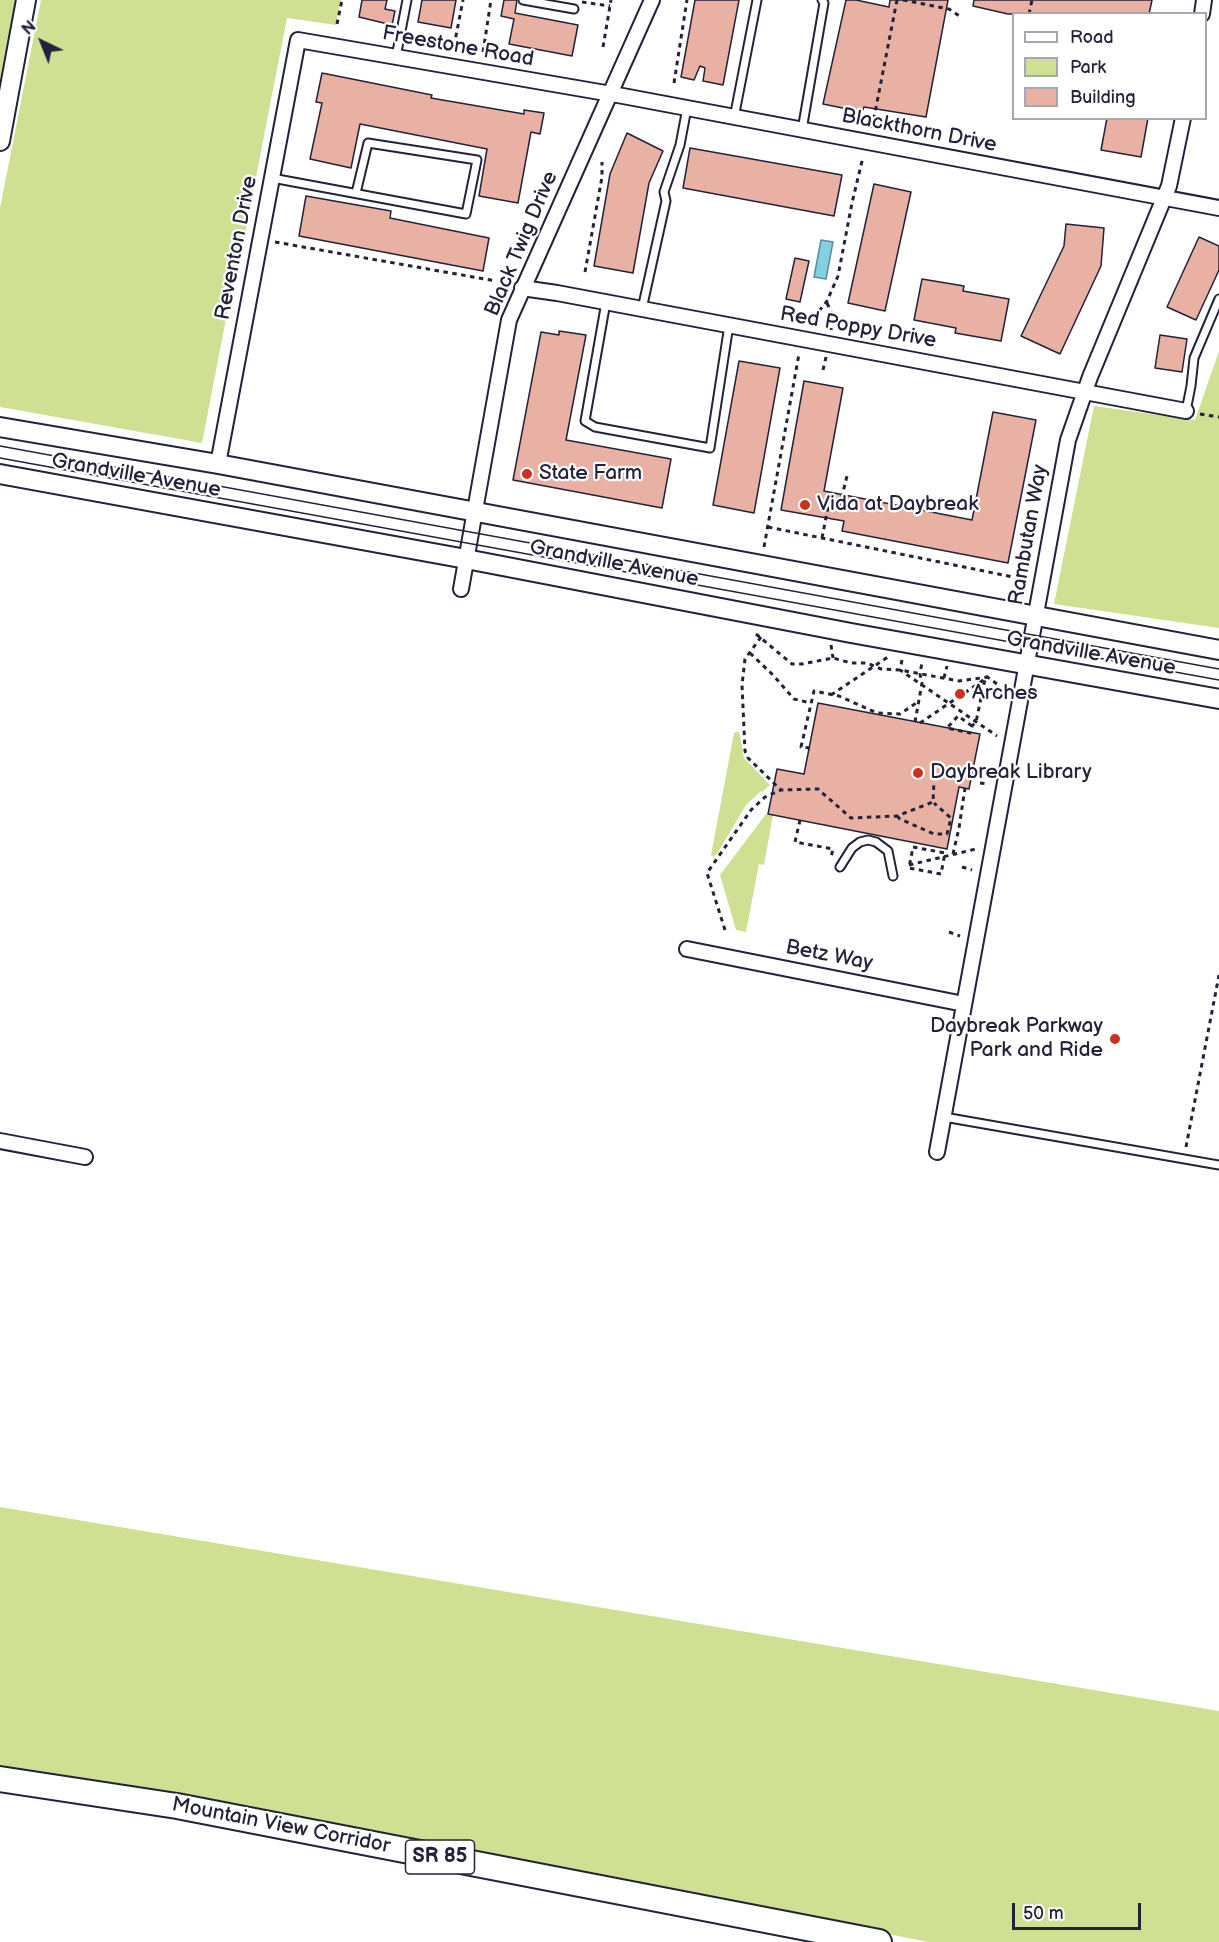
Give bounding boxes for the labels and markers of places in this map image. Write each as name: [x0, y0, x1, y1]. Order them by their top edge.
place label: State Farm: [539, 461, 642, 487]
marker: State Farm: [520, 467, 534, 481]
place label: Vida at Daybreak: [817, 492, 978, 518]
marker: Vida at Daybreak: [798, 498, 812, 512]
place label: Arches: [972, 681, 1038, 707]
marker: Arches: [953, 687, 967, 701]
place label: Daybreak Library: [930, 760, 1092, 786]
marker: Daybreak Library: [911, 766, 925, 780]
place label: Daybreak Parkway Park and Ride: [930, 1014, 1103, 1064]
marker: Daybreak Parkway Park and Ride: [1108, 1032, 1122, 1046]

